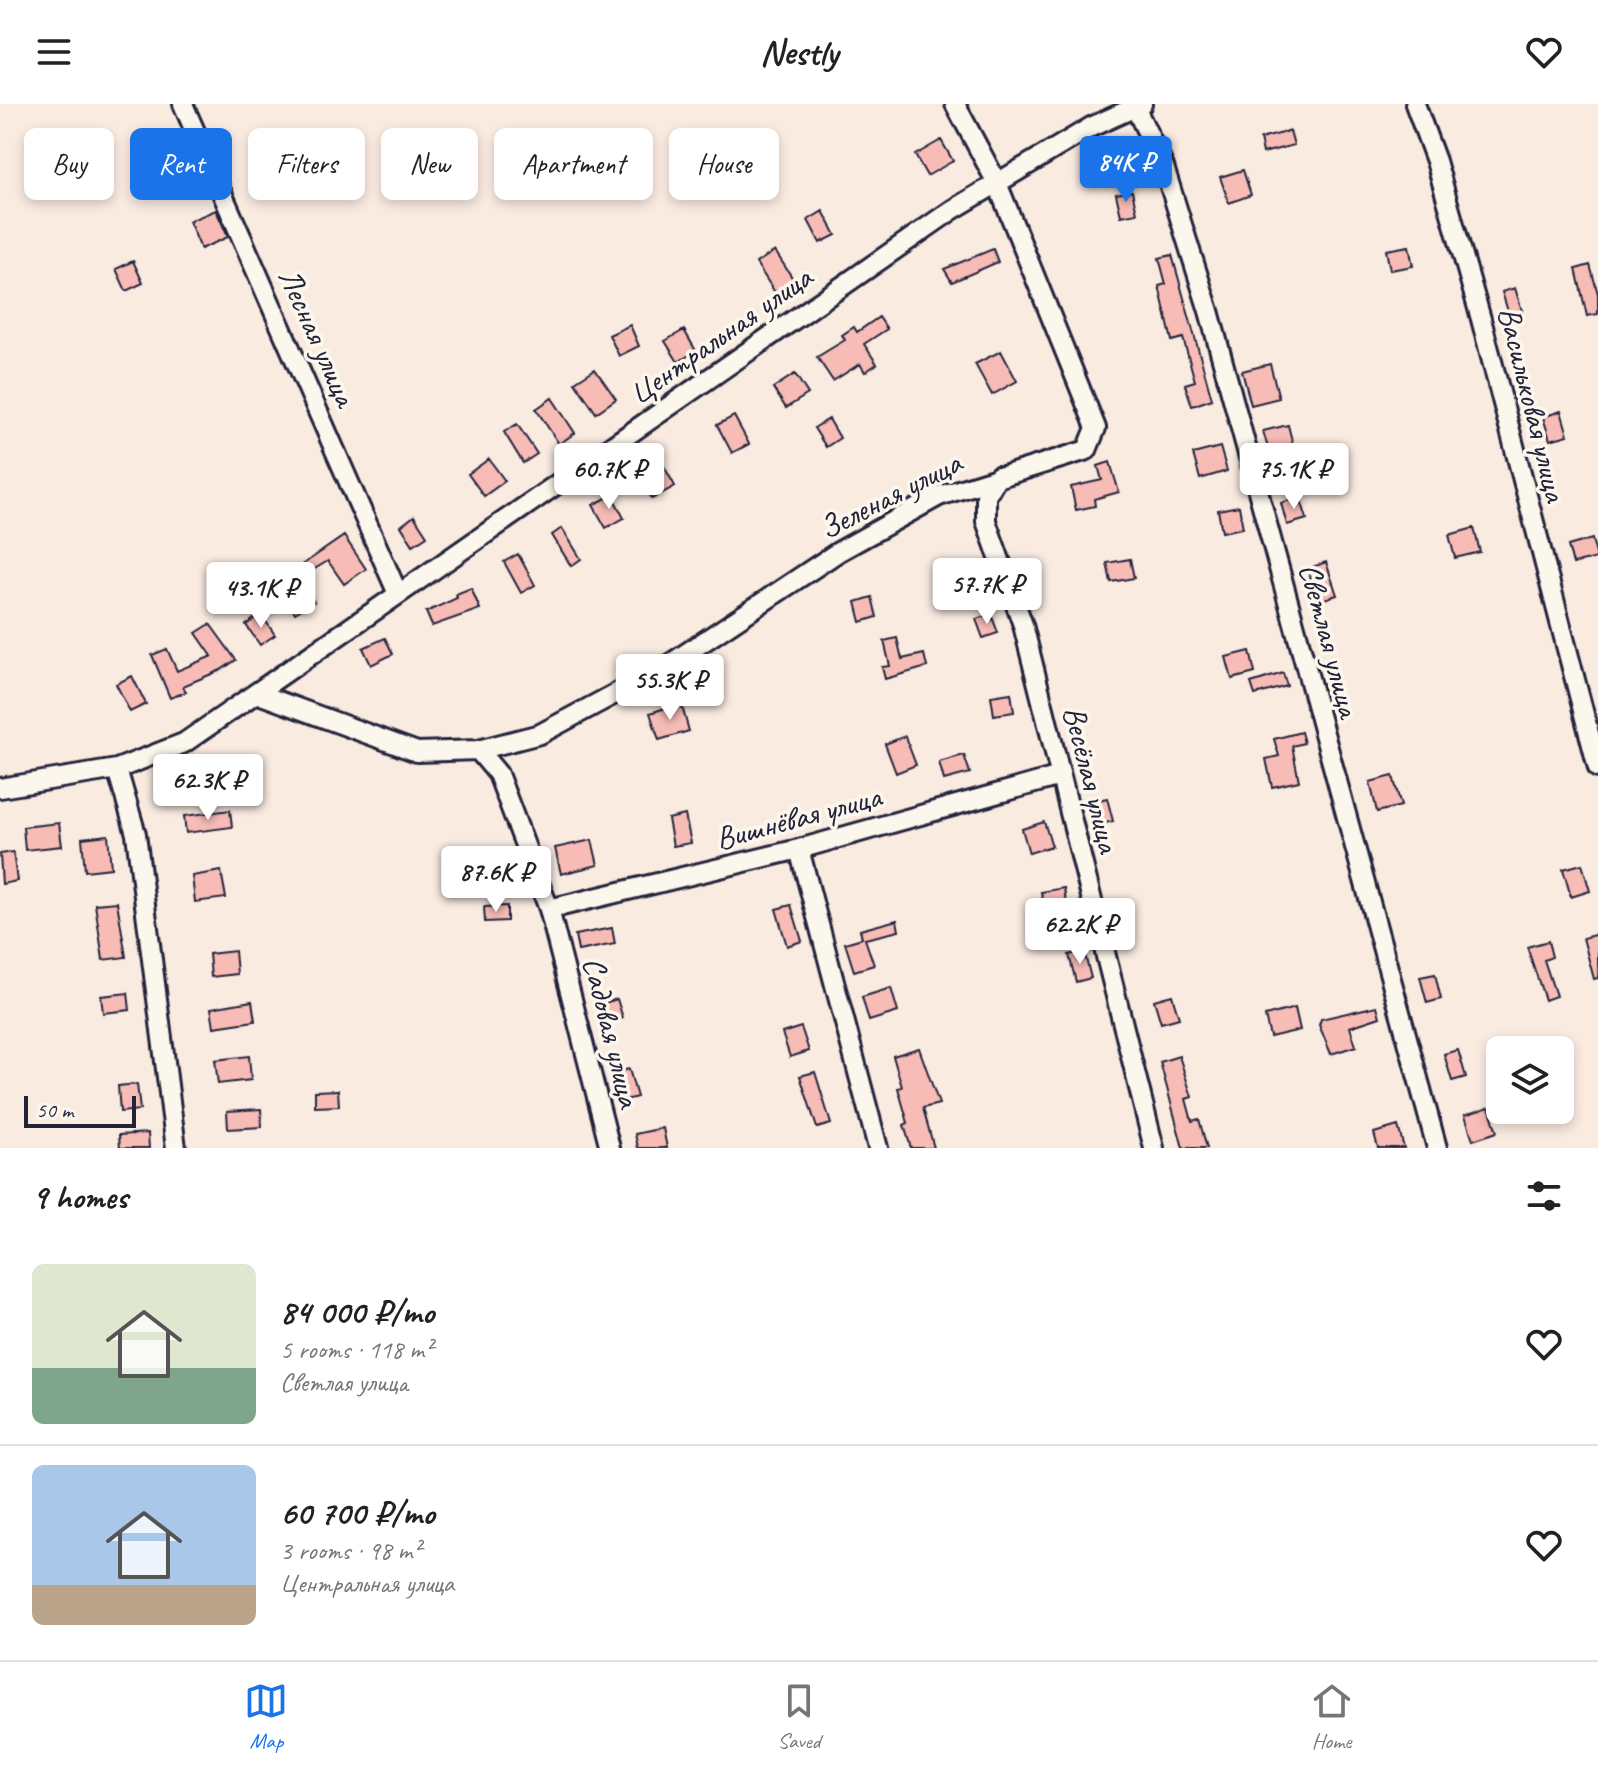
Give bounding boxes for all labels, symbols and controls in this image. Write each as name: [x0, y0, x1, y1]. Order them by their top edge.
text: Nestly: [760, 29, 838, 75]
icon: menu: [32, 30, 76, 74]
icon: heart: [1522, 30, 1566, 74]
chip: Buy: [24, 128, 114, 200]
chip: Rent: [130, 128, 232, 200]
chip: Filters: [248, 128, 365, 200]
chip: New: [381, 128, 478, 200]
chip: Apartment: [494, 128, 653, 200]
chip: House: [669, 128, 779, 200]
pin: 84K ₽: [1070, 136, 1182, 204]
text: 84K ₽: [1098, 145, 1154, 178]
street label: Центральная улица: [621, 256, 821, 414]
street label: Лесная улица: [269, 262, 367, 415]
street label: Васильковая улица: [1489, 303, 1577, 508]
street label: Зеленая улица: [812, 441, 970, 549]
pin: 60.7K ₽: [535, 443, 683, 511]
pin: 75.1K ₽: [1220, 443, 1368, 511]
text: 60.7K ₽: [572, 452, 646, 485]
text: 75.1K ₽: [1258, 452, 1330, 485]
pin: 57.7K ₽: [913, 558, 1061, 626]
street label: Светлая улица: [1289, 559, 1370, 724]
pin: 43.1K ₽: [187, 562, 335, 630]
text: 57.7K ₽: [951, 567, 1023, 600]
text: 43.1K ₽: [224, 571, 298, 604]
pin: 55.3K ₽: [596, 654, 744, 722]
text: 55.3K ₽: [634, 663, 706, 696]
street label: Весёлая улица: [1054, 702, 1130, 859]
pin: 62.3K ₽: [134, 754, 282, 822]
text: 62.3K ₽: [171, 763, 245, 796]
street label: Вишнёвая улица: [711, 775, 887, 859]
pin: 87.6K ₽: [422, 846, 570, 914]
text: 87.6K ₽: [459, 855, 533, 888]
pin: 62.2K ₽: [1006, 898, 1154, 966]
text: 62.2K ₽: [1043, 907, 1117, 940]
street label: Садовая улица: [573, 953, 650, 1114]
map controls: [1486, 1036, 1574, 1124]
button: layers: [1486, 1036, 1574, 1124]
scale bar: [24, 1092, 136, 1128]
text: 50 m: [36, 1096, 73, 1124]
icon: filters: [1522, 1174, 1566, 1218]
text: 9 homes: [32, 1175, 128, 1218]
text: 84 000 ₽/mo: [280, 1290, 434, 1333]
icon: home: [96, 1296, 192, 1392]
icon: heart: [1522, 1322, 1566, 1366]
text: 5 rooms · 118 m²: [280, 1333, 432, 1366]
text: Светлая улица: [280, 1366, 408, 1399]
text: 60 700 ₽/mo: [280, 1491, 435, 1534]
icon: home: [96, 1497, 192, 1593]
icon: heart: [1522, 1523, 1566, 1567]
text: 3 rooms · 98 m²: [280, 1534, 421, 1567]
text: Центральная улица: [280, 1567, 454, 1600]
tab: Map: [244, 1679, 288, 1755]
tab: Saved: [777, 1679, 821, 1755]
tab: Home: [1310, 1679, 1354, 1755]

